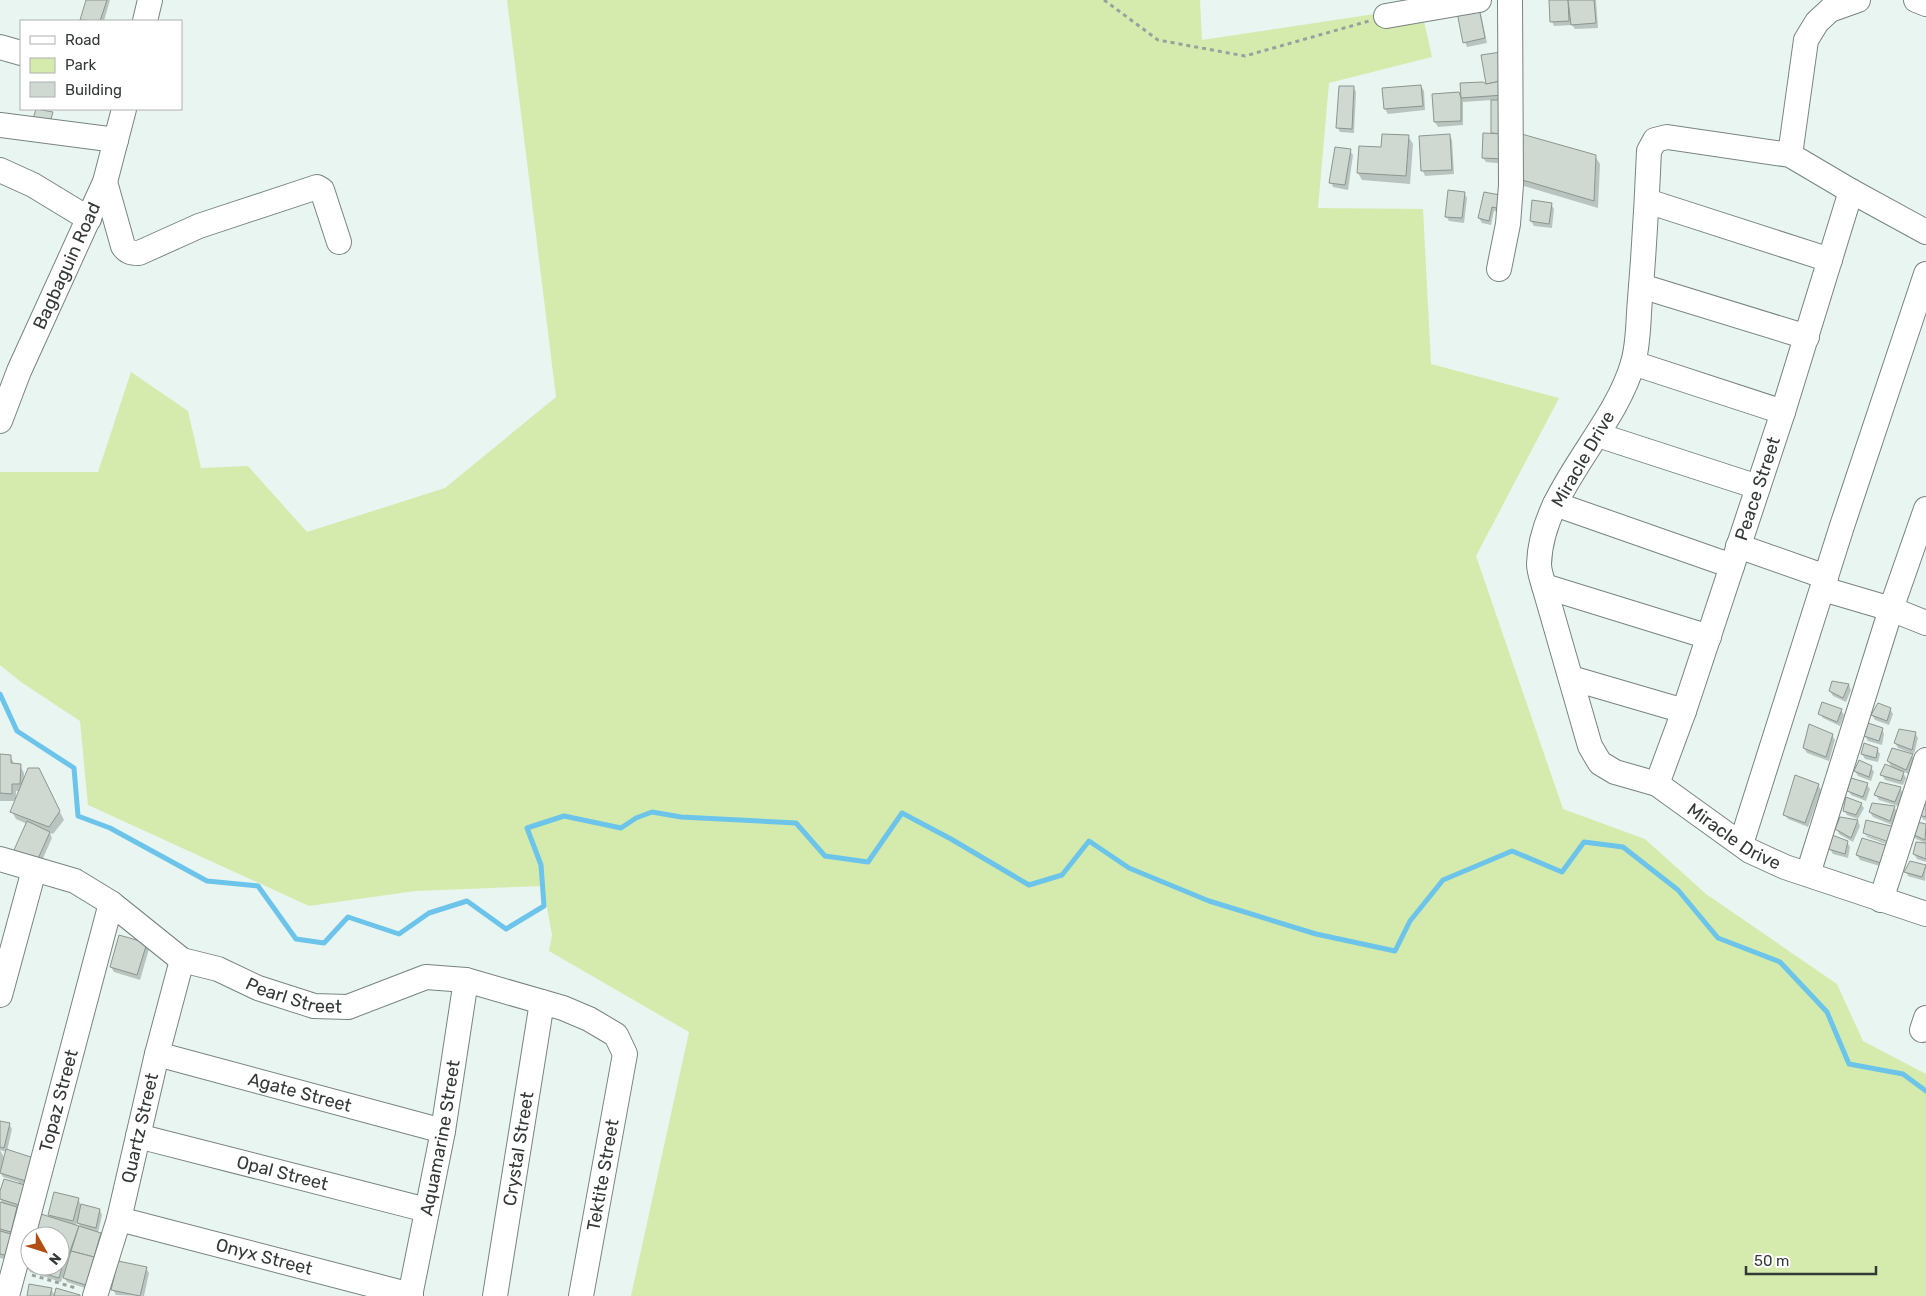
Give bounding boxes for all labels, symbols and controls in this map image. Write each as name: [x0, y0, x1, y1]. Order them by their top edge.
legend: [20, 20, 182, 110]
text: Road: [65, 31, 101, 49]
text: Park: [65, 56, 96, 74]
text: Building: [65, 81, 122, 99]
street label: Bagbaguin Road: [28, 199, 105, 333]
street label: Miracle Drive: [1547, 407, 1619, 511]
street label: Peace Street: [1730, 434, 1785, 543]
street label: Miracle Drive: [1683, 798, 1784, 875]
street label: Pearl Street: [242, 973, 342, 1018]
street label: Topaz Street: [35, 1047, 83, 1154]
street label: Aquamarine Street: [415, 1058, 465, 1218]
street label: Agate Street: [246, 1068, 354, 1117]
street label: Quartz Street: [117, 1071, 163, 1185]
street label: Crystal Street: [499, 1090, 539, 1208]
street label: Tektite Street: [582, 1117, 624, 1233]
street label: Opal Street: [234, 1151, 330, 1195]
north arrow: [20, 1226, 70, 1276]
street label: Onyx Street: [214, 1234, 315, 1280]
scale bar: [1746, 1244, 1876, 1276]
text: N: [45, 1250, 64, 1268]
text: 50 m: [1754, 1252, 1789, 1270]

